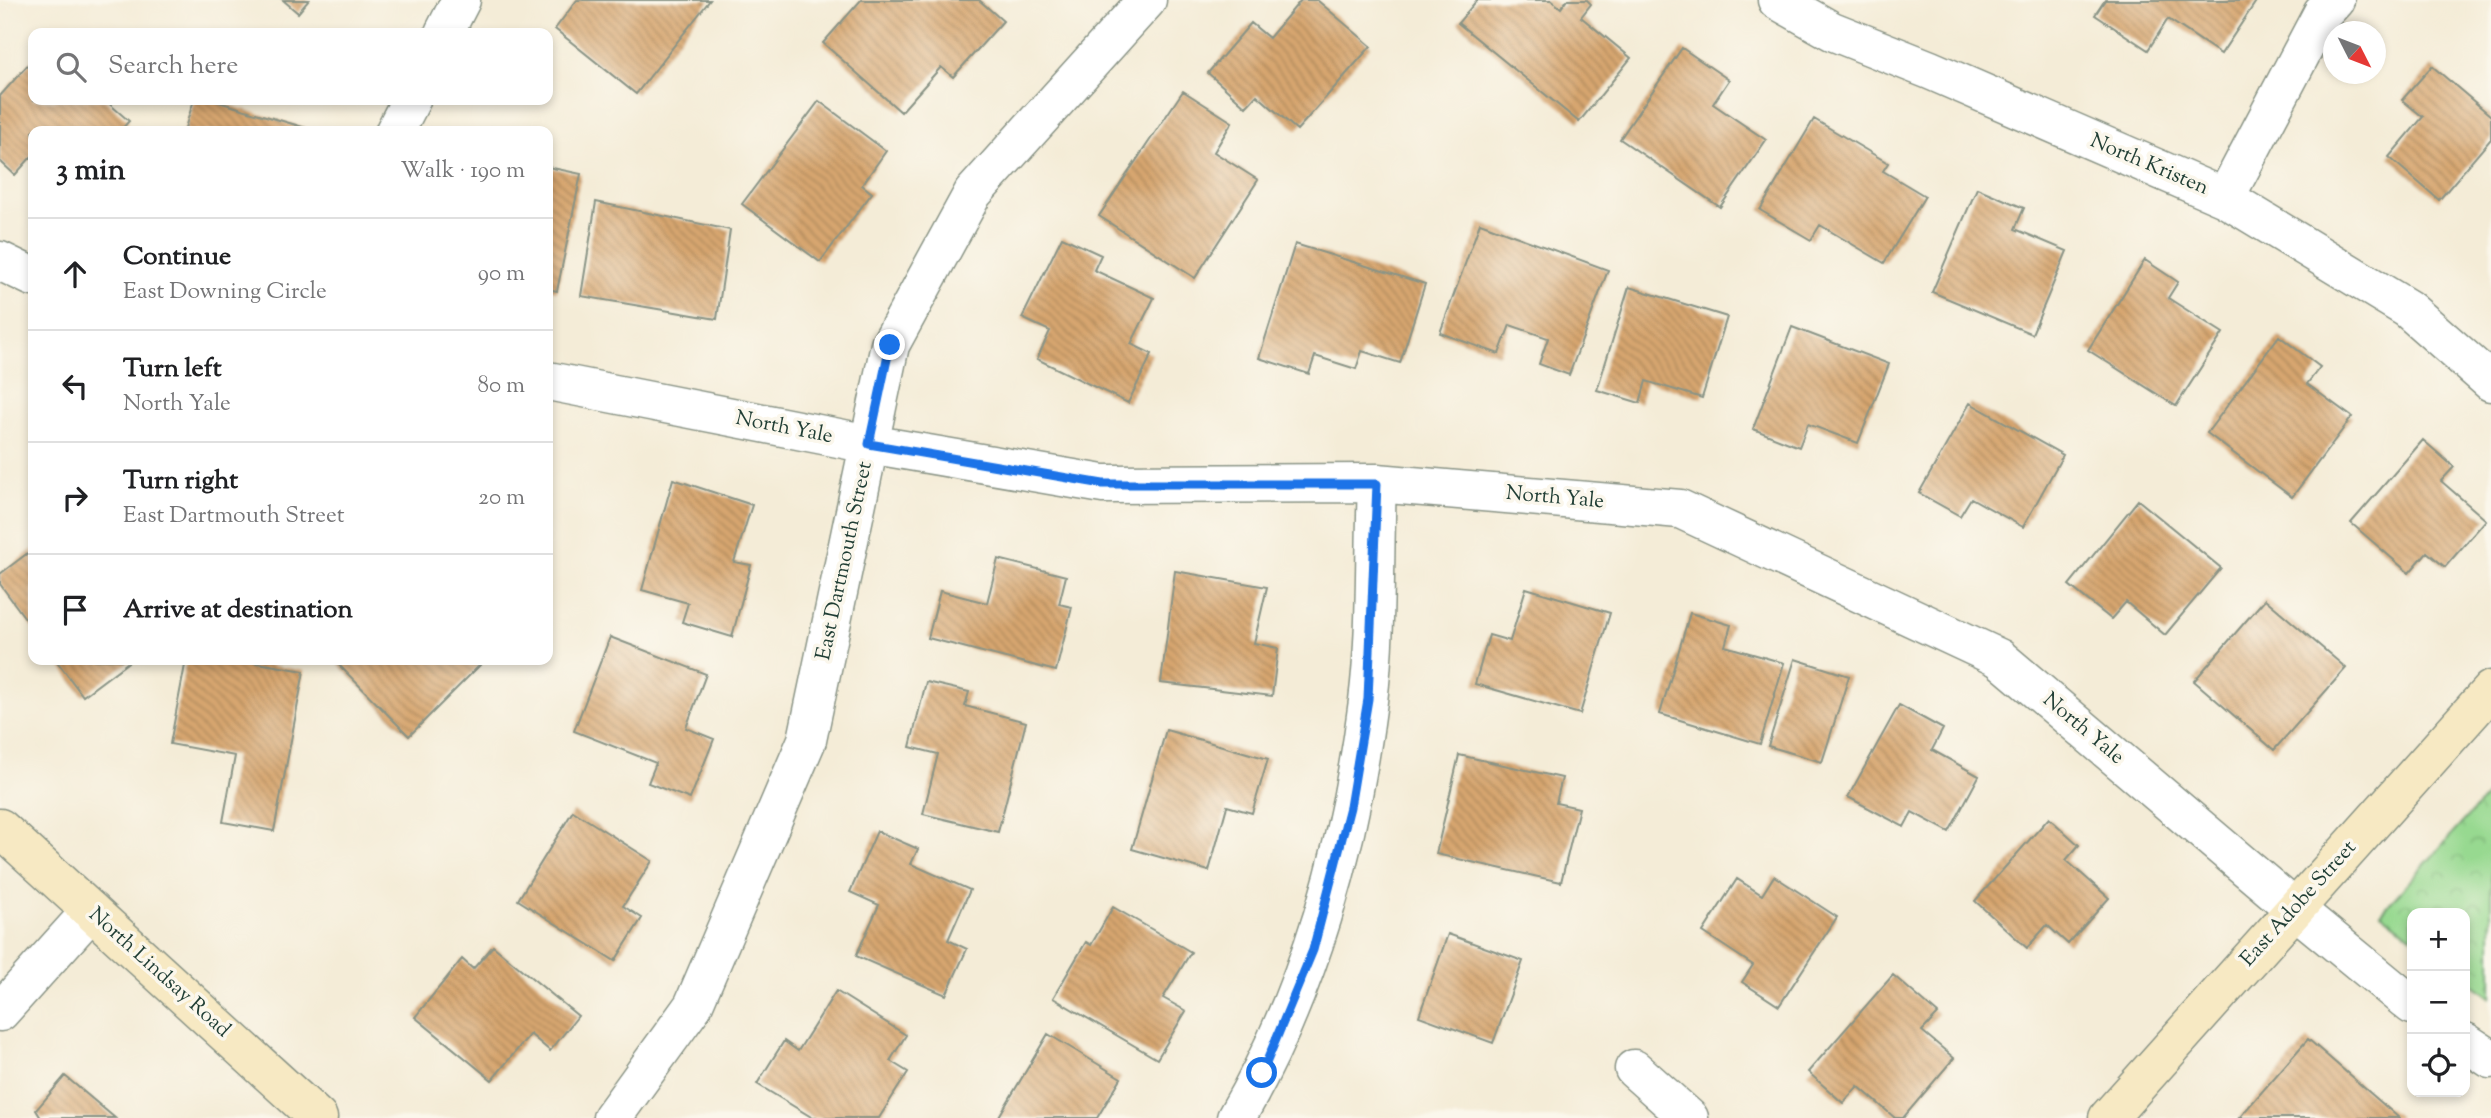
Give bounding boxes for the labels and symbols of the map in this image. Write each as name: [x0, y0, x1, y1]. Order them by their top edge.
north arrow: [2323, 21, 2386, 84]
street label: North Kristen: [2085, 127, 2213, 203]
route end: [874, 329, 905, 360]
street label: North Yale: [733, 404, 835, 452]
street label: East Dartmouth Street: [809, 459, 881, 663]
street label: North Yale: [1505, 479, 1605, 517]
street label: North Yale: [2036, 686, 2130, 772]
street label: East Adobe Street: [2234, 834, 2364, 974]
street label: North Lindsay Road: [81, 901, 237, 1045]
route start: [1246, 1057, 1277, 1088]

